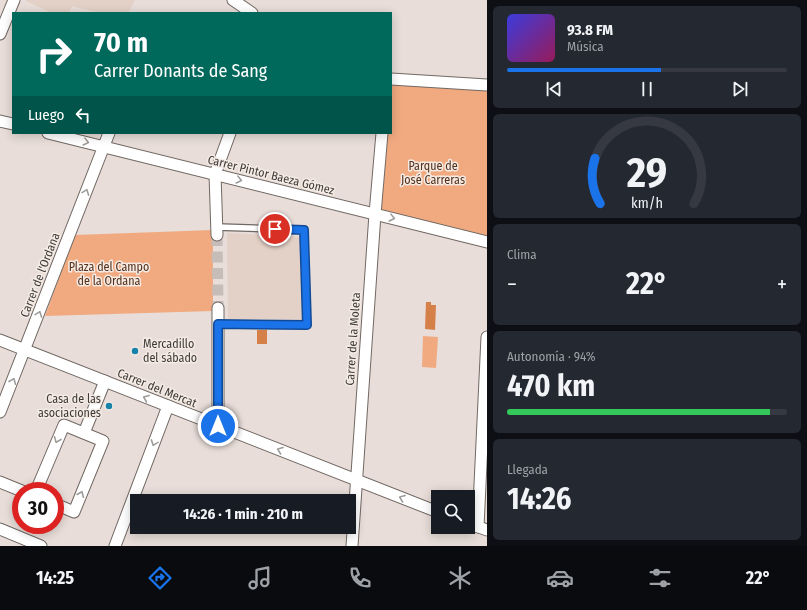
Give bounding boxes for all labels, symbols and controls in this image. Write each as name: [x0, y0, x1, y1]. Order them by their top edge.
text: 93.8 FM: [567, 21, 613, 39]
text: 70 m: [94, 26, 148, 59]
icon: right: [28, 28, 80, 80]
text: Música: [567, 39, 604, 54]
text: Carrer Donants de Sang: [94, 60, 267, 82]
icon: previous: [543, 78, 565, 100]
icon: pause: [636, 78, 658, 100]
icon: next: [729, 78, 751, 100]
icon: left: [72, 104, 94, 126]
text: Luego: [28, 106, 64, 124]
one-way arrow: [82, 138, 89, 146]
text: 29: [626, 147, 667, 197]
street label: Carrer Pintor Baeza Gómez: [206, 152, 336, 198]
park label: Parque de José Carreras: [401, 159, 465, 187]
one-way arrow: [236, 176, 242, 184]
one-way arrow: [82, 189, 90, 196]
text: km/h: [631, 194, 663, 211]
pin: [258, 212, 292, 246]
one-way arrow: [389, 214, 396, 222]
icon: arrive: [264, 218, 286, 240]
street label: Carrer de l'Ordana: [17, 231, 63, 319]
text: Clima: [507, 247, 537, 262]
park label: Plaza del Campo de la Ordana: [69, 260, 149, 288]
text: 22°: [626, 266, 668, 302]
text: −: [507, 271, 517, 298]
text: +: [777, 271, 787, 298]
street label: Carrer de la Moleta: [343, 292, 363, 386]
one-way arrow: [35, 310, 43, 317]
place label: Mercadillo del sábado: [143, 337, 197, 365]
marker: Mercadillo del sábado: [130, 346, 140, 356]
text: Autonomía · 94%: [507, 349, 595, 364]
street label: Carrer del Mercat: [115, 366, 199, 410]
text: 470 km: [507, 368, 595, 404]
one-way arrow: [8, 378, 16, 385]
place label: Casa de las asociaciones: [38, 392, 101, 420]
one-way arrow: [143, 394, 150, 402]
marker: Casa de las asociaciones: [104, 401, 114, 411]
position arrow: [197, 405, 239, 447]
one-way arrow: [54, 437, 62, 444]
one-way arrow: [150, 439, 159, 446]
one-way arrow: [277, 447, 284, 455]
text: Llegada: [507, 462, 548, 477]
text: 14:26: [507, 481, 572, 517]
speed limit sign: 30: [12, 482, 64, 534]
map controls: [431, 490, 475, 534]
button: search: [431, 490, 475, 534]
one-way arrow: [76, 491, 84, 499]
one-way arrow: [398, 494, 405, 502]
text: 14:26 · 1 min · 210 m: [183, 505, 303, 523]
icon: directions: [146, 564, 174, 592]
icon: music: [246, 564, 274, 592]
icon: phone: [346, 564, 374, 592]
icon: climate: [446, 564, 474, 592]
icon: car: [546, 564, 574, 592]
icon: filters: [646, 564, 674, 592]
text: 14:25: [36, 567, 74, 589]
text: 22°: [746, 567, 771, 589]

